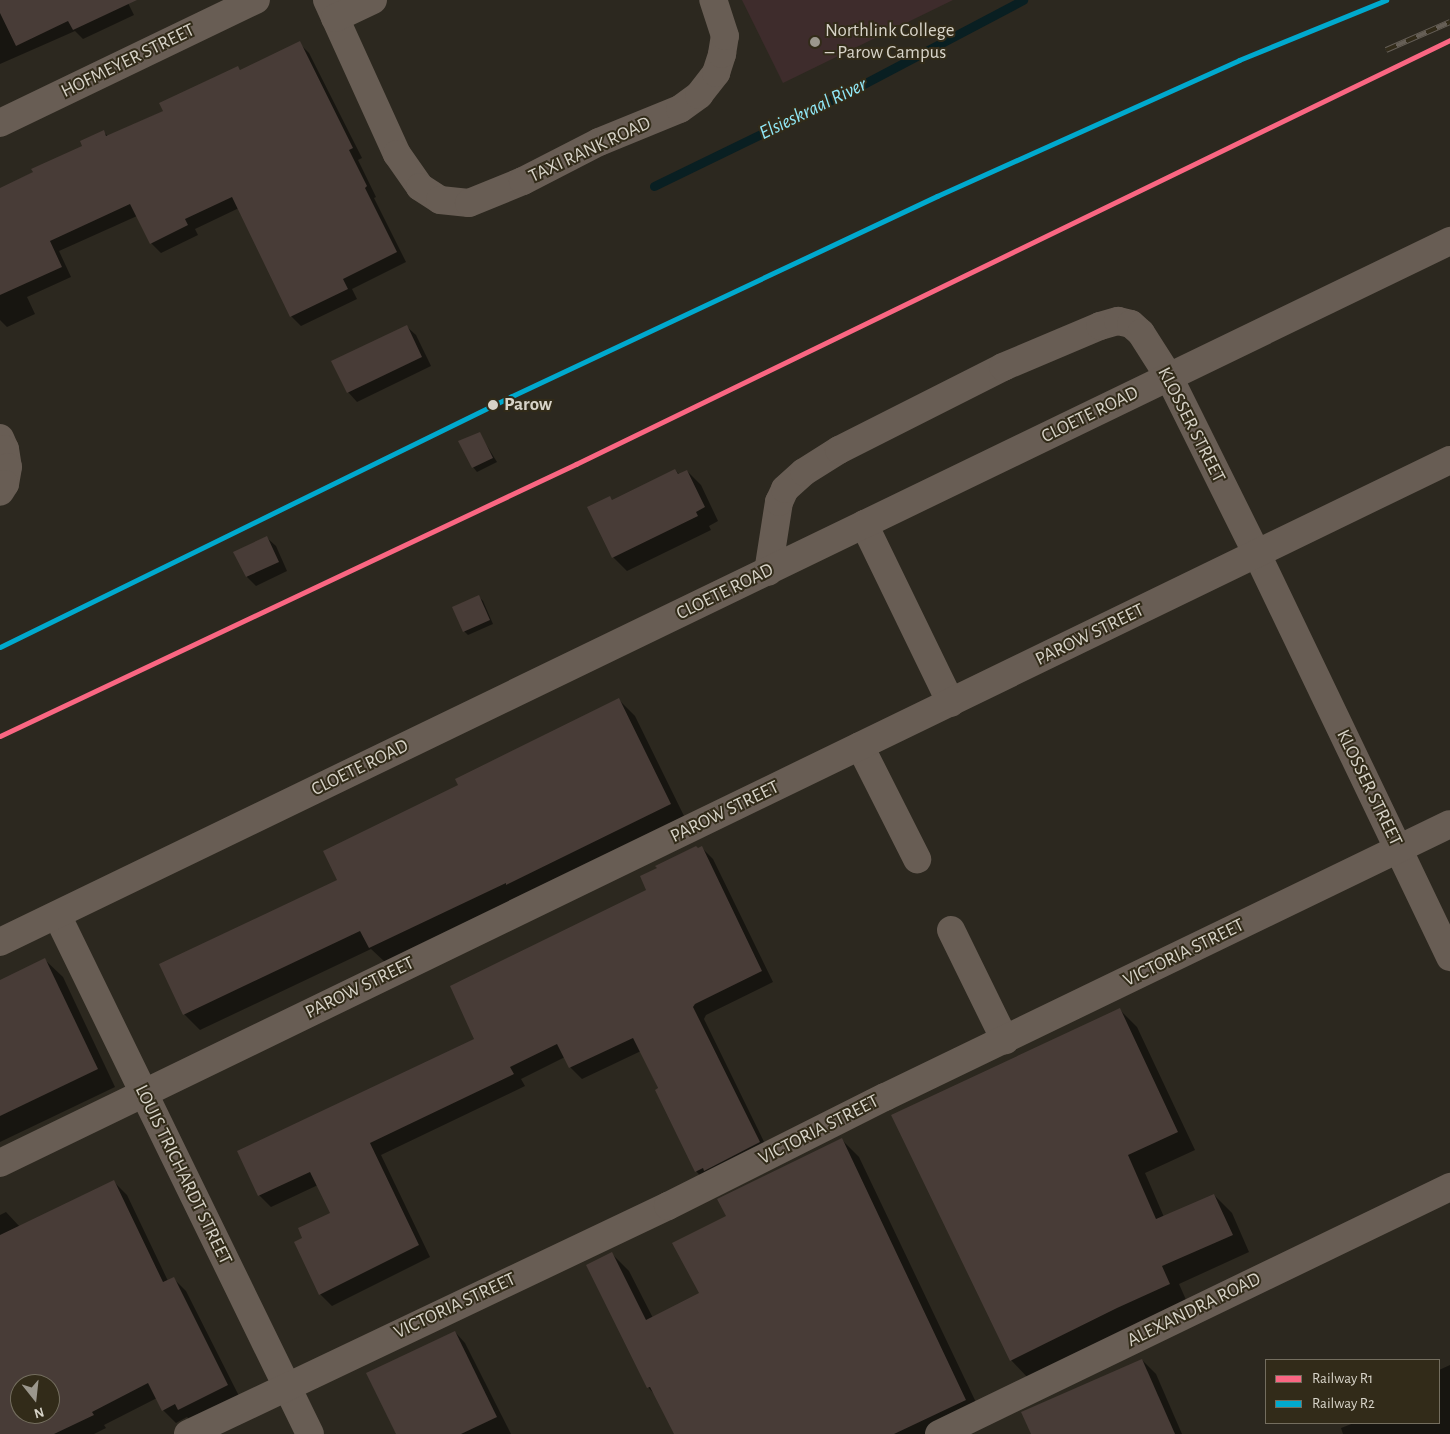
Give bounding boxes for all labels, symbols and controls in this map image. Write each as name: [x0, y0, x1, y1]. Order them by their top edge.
street label: HOFMEYER STREET: [57, 19, 199, 103]
place label: Northlink College – Parow Campus: [825, 20, 955, 64]
marker: Northlink College – Parow Campus: [809, 36, 821, 48]
water label: Elsieskraal River: [755, 73, 871, 145]
street label: TAXI RANK ROAD: [525, 112, 655, 188]
street label: KLOSSER STREET: [1152, 363, 1230, 487]
street label: CLOETE ROAD: [1038, 382, 1142, 448]
place label: Parow: [504, 394, 552, 416]
marker: Parow: [486, 398, 500, 412]
street label: CLOETE ROAD: [673, 559, 777, 625]
street label: PAROW STREET: [1032, 599, 1148, 671]
street label: KLOSSER STREET: [1331, 726, 1407, 850]
street label: CLOETE ROAD: [308, 735, 412, 801]
street label: PAROW STREET: [667, 776, 783, 848]
street label: VICTORIA STREET: [1120, 914, 1248, 992]
street label: PAROW STREET: [302, 952, 418, 1024]
street label: LOUIS TRICHARDT STREET: [129, 1081, 237, 1269]
street label: VICTORIA STREET: [755, 1090, 883, 1170]
street label: VICTORIA STREET: [390, 1268, 520, 1344]
street label: ALEXANDRA ROAD: [1124, 1268, 1264, 1352]
legend: [1265, 1359, 1440, 1424]
text: Railway R1: [1312, 1371, 1373, 1386]
north arrow: [10, 1374, 60, 1424]
text: Railway R2: [1312, 1396, 1375, 1411]
text: N: [32, 1404, 45, 1421]

